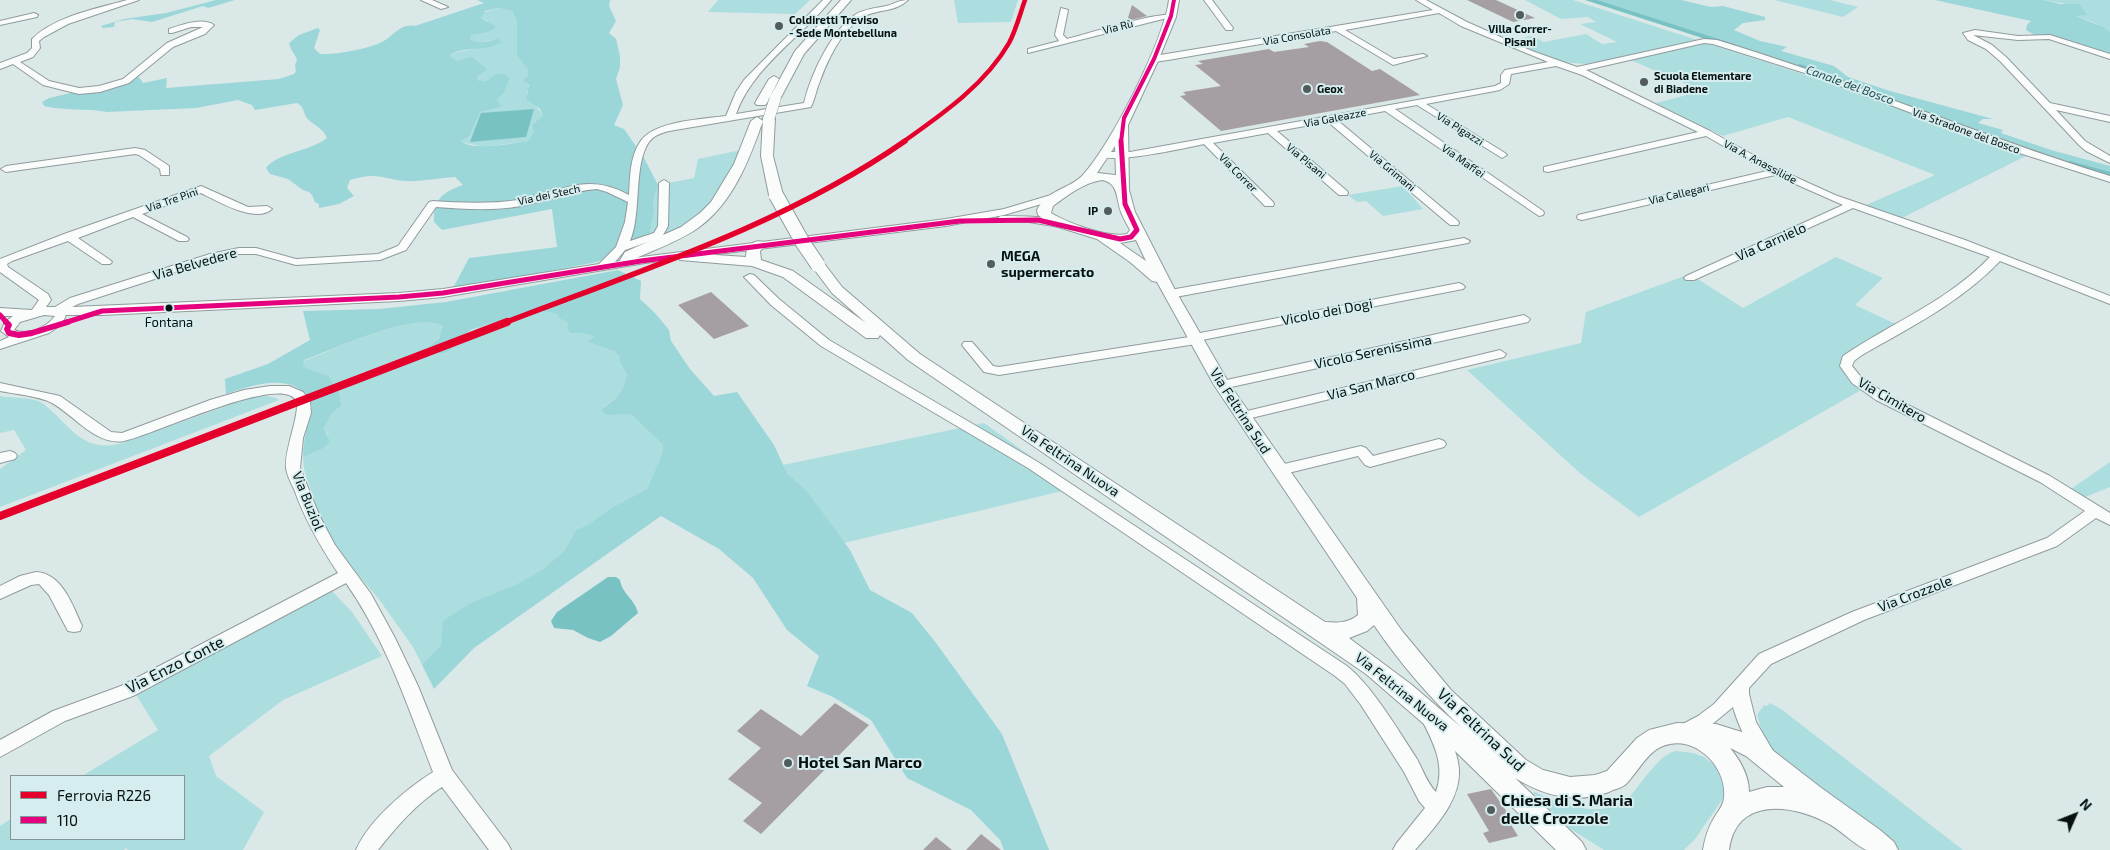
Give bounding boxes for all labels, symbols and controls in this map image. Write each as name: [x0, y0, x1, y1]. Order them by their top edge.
marker: Villa Correr- Pisani: [1514, 9, 1526, 21]
place label: Coldiretti Treviso - Sede Montebelluna: [789, 13, 897, 39]
street label: Via Rù: [1101, 17, 1135, 37]
marker: Coldiretti Treviso - Sede Montebelluna: [773, 20, 785, 32]
place label: Villa Correr- Pisani: [1488, 22, 1552, 48]
street label: Via Consolata: [1262, 24, 1332, 48]
water label: Canale del Bosco: [1804, 62, 1896, 108]
place label: Scuola Elementare di Biadene: [1654, 69, 1752, 95]
marker: Scuola Elementare di Biadene: [1638, 76, 1650, 88]
place label: Geox: [1317, 82, 1343, 96]
marker: Geox: [1301, 83, 1313, 95]
street label: Via Galeazze: [1303, 105, 1367, 131]
street label: Via Stradone del Bosco: [1910, 105, 2022, 157]
street label: Via Pigazzi: [1434, 109, 1486, 149]
street label: Via A. Anassilide: [1721, 137, 1799, 187]
street label: Via Pisani: [1283, 141, 1329, 181]
street label: Via Maffei: [1439, 141, 1487, 181]
street label: Via Grimani: [1366, 148, 1418, 194]
street label: Via Correr: [1216, 151, 1260, 195]
street label: Via Callegari: [1647, 181, 1711, 207]
street label: Via dei Stech: [517, 182, 581, 208]
street label: Via Tre Pini: [144, 185, 200, 215]
place label: IP: [1088, 204, 1098, 218]
marker: IP: [1102, 205, 1114, 217]
street label: Via Carnielo: [1733, 219, 1809, 265]
street label: Via Belvedere: [151, 244, 239, 284]
place label: MEGA supermercato: [1001, 248, 1094, 280]
marker: MEGA supermercato: [985, 258, 997, 270]
street label: Vicolo dei Dogi: [1280, 295, 1374, 329]
marker: Fontana: [164, 303, 174, 313]
place label: Fontana: [145, 315, 193, 331]
street label: Vicolo Serenissima: [1313, 331, 1433, 373]
street label: Via Feltrina Sud: [1206, 365, 1274, 457]
street label: Via San Marco: [1325, 366, 1417, 404]
street label: Via Cimitero: [1855, 374, 1929, 426]
street label: Via Feltrina Nuova: [1017, 422, 1123, 500]
street label: Via Buziol: [289, 469, 327, 533]
street label: Via Crozzole: [1876, 572, 1954, 616]
street label: Via Enzo Conte: [123, 632, 227, 698]
street label: Via Feltrina Nuova: [1352, 649, 1452, 735]
street label: Via Feltrina Sud: [1433, 684, 1529, 776]
place label: Hotel San Marco: [798, 753, 922, 773]
marker: Hotel San Marco: [782, 757, 794, 769]
legend: [10, 775, 185, 840]
text: Ferrovia R226: [57, 786, 151, 804]
north arrow: [2050, 790, 2100, 840]
place label: Chiesa di S. Maria delle Crozzole: [1501, 791, 1633, 829]
text: N: [2077, 795, 2096, 814]
marker: Chiesa di S. Maria delle Crozzole: [1485, 804, 1497, 816]
text: 110: [57, 811, 78, 829]

